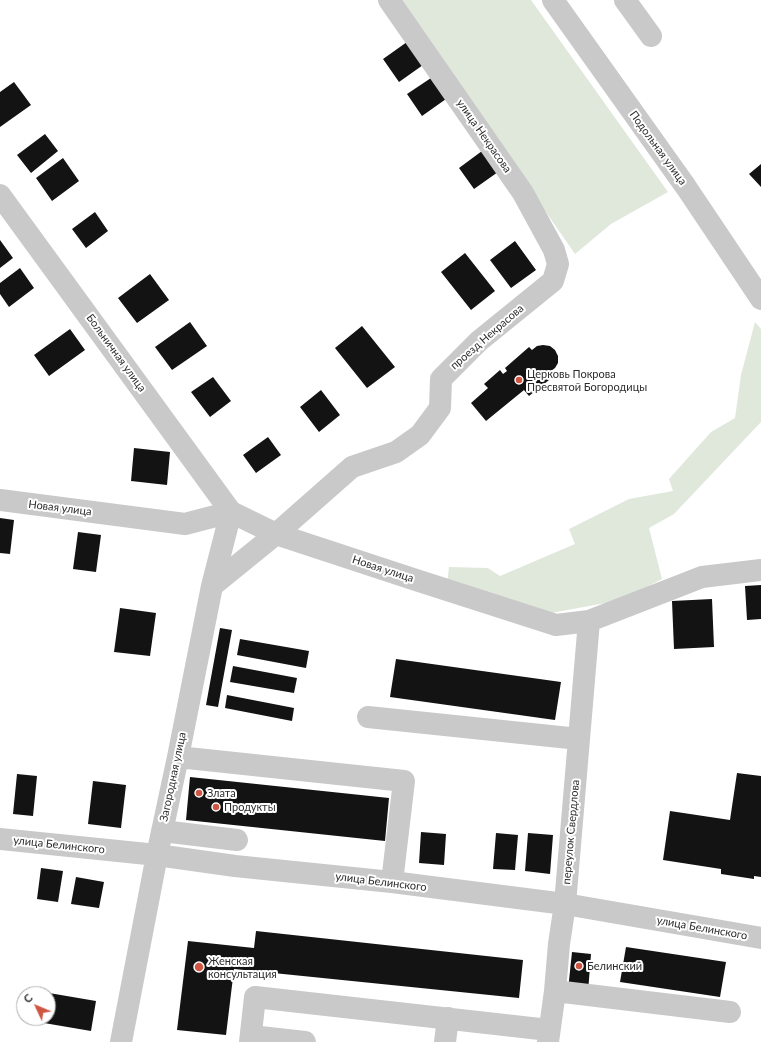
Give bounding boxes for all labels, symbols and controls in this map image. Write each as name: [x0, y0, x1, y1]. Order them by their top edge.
street label: улица Некрасова: [454, 97, 514, 175]
street label: Подольная улица: [627, 108, 689, 188]
street label: проезд Некрасова: [448, 302, 526, 372]
street label: Больничная улица: [83, 312, 149, 394]
place label: Церковь Покрова Пресвятой Богородицы: [527, 367, 647, 393]
marker: Церковь Покрова Пресвятой Богородицы: [514, 375, 524, 385]
street label: Новая улица: [28, 498, 92, 518]
street label: Новая улица: [351, 553, 415, 585]
street label: Загородная улица: [157, 731, 189, 823]
street label: переулок Свердлова: [560, 779, 582, 885]
place label: Злата: [207, 786, 236, 800]
marker: Злата: [194, 788, 204, 798]
place label: Продукты: [224, 800, 276, 814]
marker: Продукты: [211, 802, 221, 812]
street label: улица Белинского: [13, 834, 105, 856]
street label: улица Белинского: [335, 870, 427, 894]
street label: улица Белинского: [656, 914, 748, 942]
place label: Женская консультация: [208, 954, 277, 980]
place label: Белинский: [587, 959, 642, 973]
marker: Женская консультация: [193, 961, 205, 973]
marker: Белинский: [574, 961, 584, 971]
north arrow: [16, 986, 56, 1026]
text: С: [21, 991, 35, 1005]

